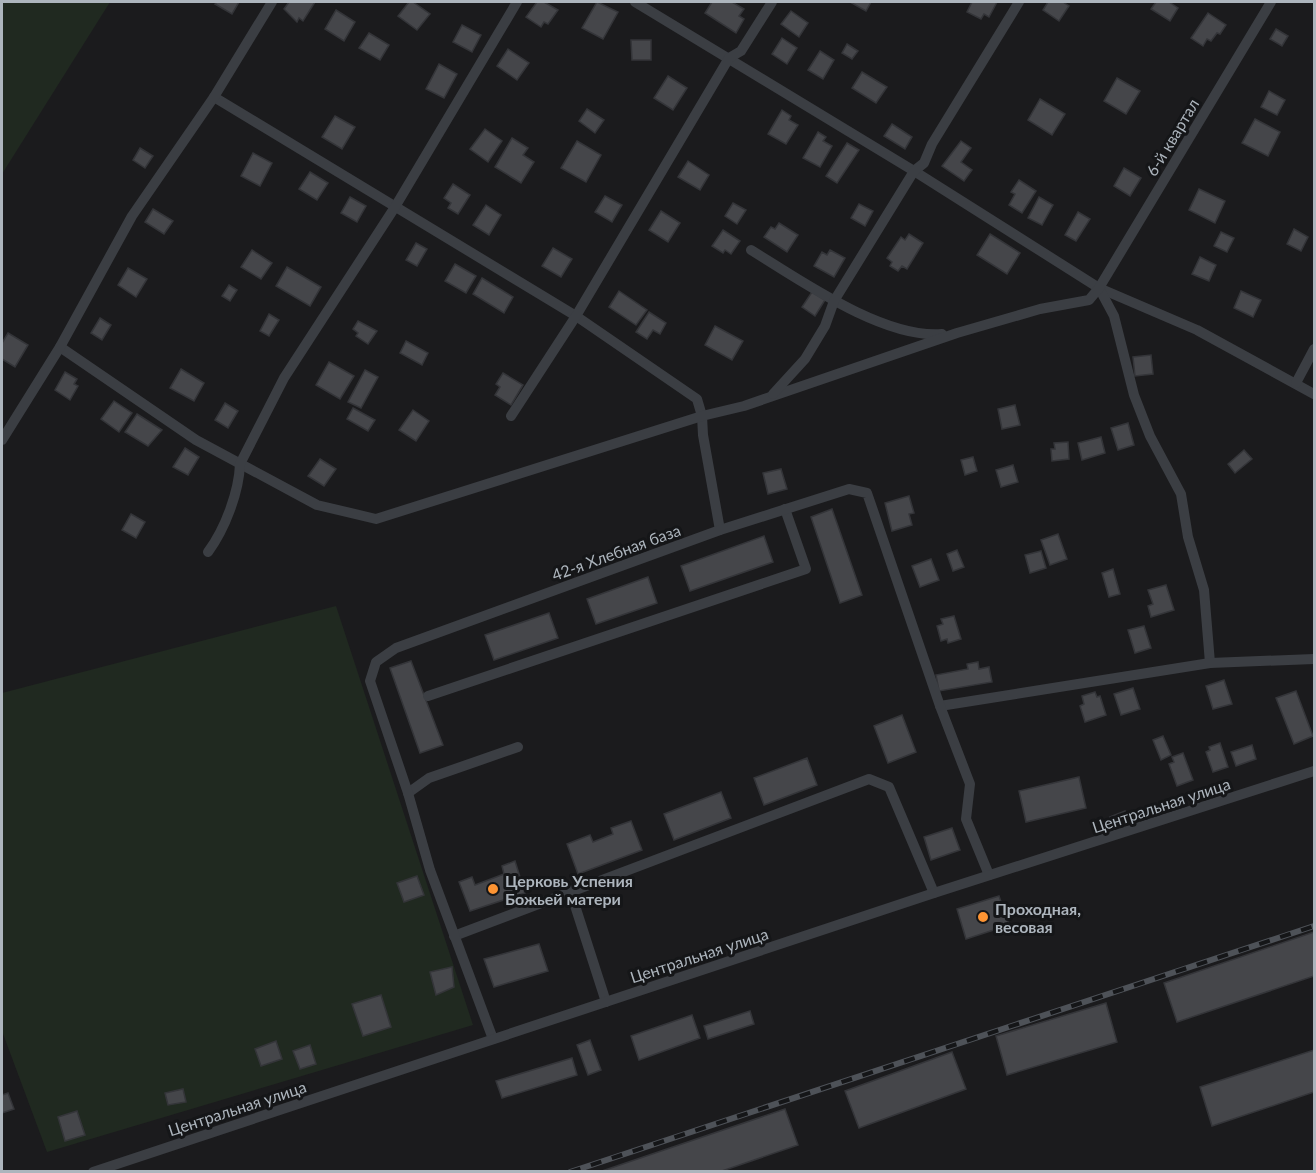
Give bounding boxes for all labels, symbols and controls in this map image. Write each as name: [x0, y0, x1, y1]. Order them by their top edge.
street label: 6-й квартал: [1142, 95, 1202, 179]
street label: 42-я Хлебная база: [549, 520, 683, 584]
street label: Центральная улица: [1090, 774, 1232, 836]
place label: Церковь Успения Божьей матери: [505, 871, 633, 908]
marker: Церковь Успения Божьей матери: [486, 882, 500, 896]
place label: Проходная, весовая: [995, 899, 1081, 936]
marker: Проходная, весовая: [976, 910, 990, 924]
street label: Центральная улица: [628, 924, 770, 986]
street label: Центральная улица: [166, 1077, 308, 1139]

